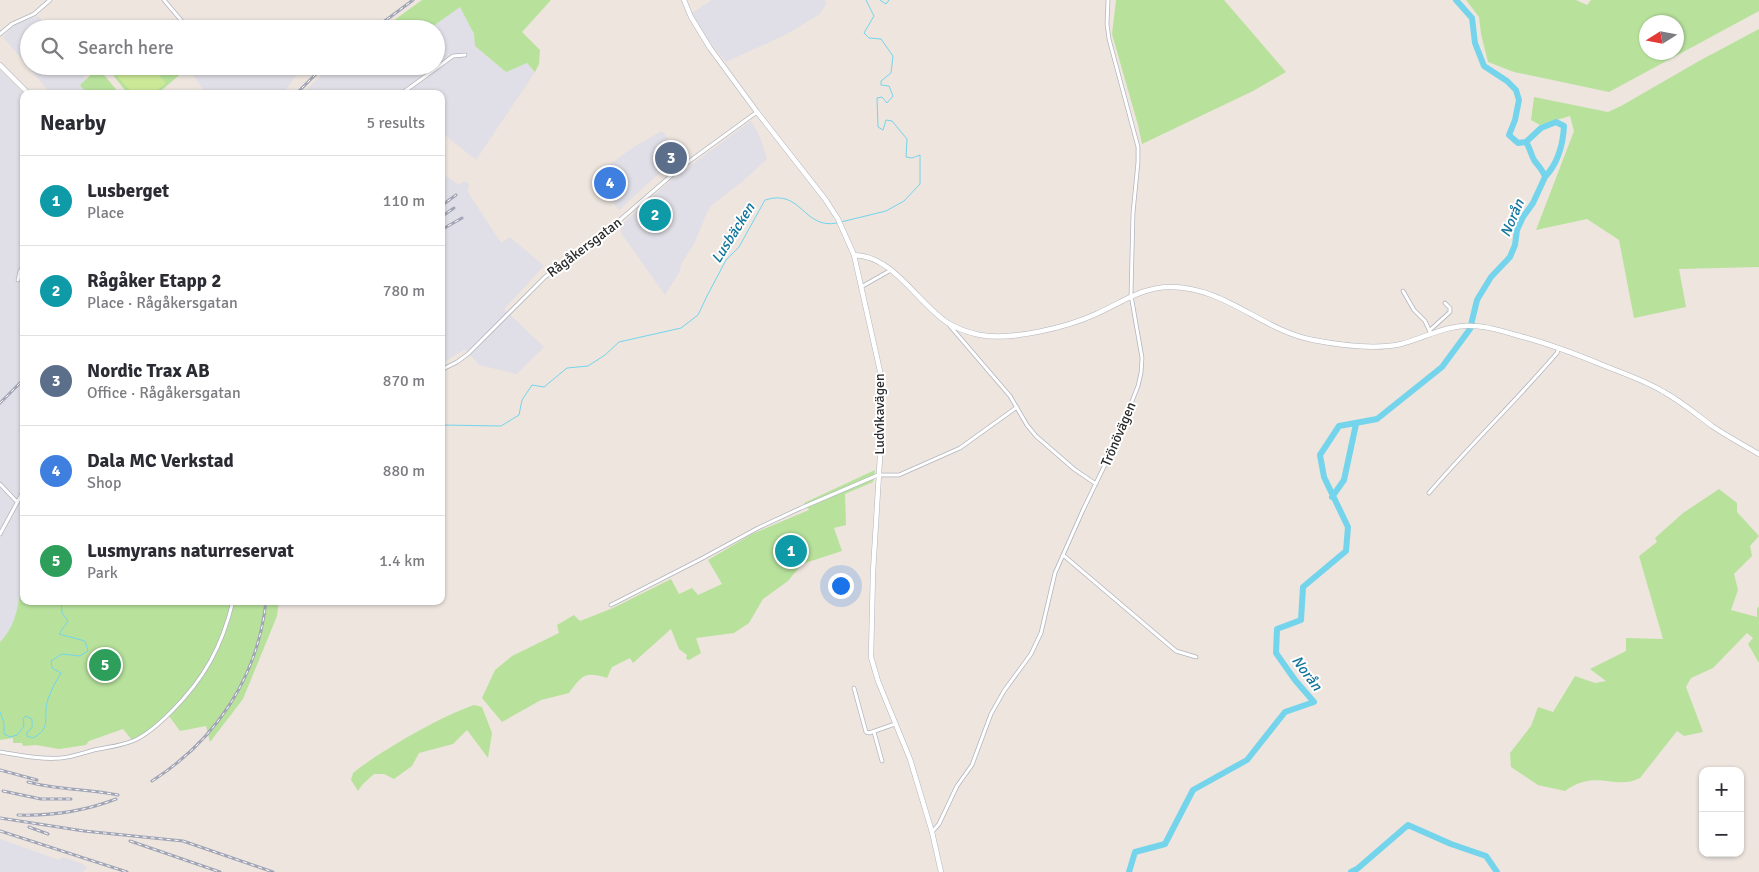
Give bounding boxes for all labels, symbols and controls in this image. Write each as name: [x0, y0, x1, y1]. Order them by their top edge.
north arrow: [1639, 15, 1684, 60]
search box: [20, 20, 445, 75]
icon: search: [38, 34, 66, 62]
text: Search here: [78, 36, 174, 60]
text: Nearby: [40, 110, 106, 136]
text: 5 results: [366, 113, 425, 133]
pin: 3: [655, 139, 687, 177]
pin: 4: [594, 164, 626, 202]
text: Lusberget: [87, 179, 169, 203]
text: 1: [52, 191, 60, 211]
text: 110 m: [383, 191, 425, 211]
pin: 2: [639, 196, 671, 234]
water label: Norån: [1496, 196, 1528, 240]
water label: Lusbäcken: [707, 199, 759, 266]
text: Place: [87, 203, 124, 223]
street label: Rågåkersgatan: [544, 214, 625, 281]
text: Rågåker Etapp 2: [87, 269, 221, 293]
text: 2: [52, 281, 60, 301]
text: 780 m: [383, 281, 425, 301]
text: Place · Rågåkersgatan: [87, 293, 238, 313]
text: Nordic Trax AB: [87, 359, 210, 383]
text: 3: [52, 371, 60, 391]
text: 870 m: [383, 371, 425, 391]
street label: Ludvikavägen: [871, 373, 888, 455]
text: Office · Rågåkersgatan: [87, 383, 241, 403]
street label: Trönövägen: [1097, 399, 1140, 469]
text: Dala MC Verkstad: [87, 449, 234, 473]
text: 4: [52, 461, 60, 481]
text: 880 m: [383, 461, 425, 481]
text: Shop: [87, 473, 121, 493]
pin: 1: [775, 532, 807, 570]
text: Lusmyrans naturreservat: [87, 539, 294, 563]
text: 5: [52, 551, 60, 571]
text: 1.4 km: [379, 551, 425, 571]
text: Park: [87, 563, 118, 583]
your location: [828, 573, 854, 599]
pin: 5: [89, 646, 121, 684]
water label: Norån: [1288, 652, 1326, 695]
map controls: [1699, 767, 1744, 857]
button: +: [1699, 767, 1744, 812]
button: −: [1699, 812, 1744, 857]

